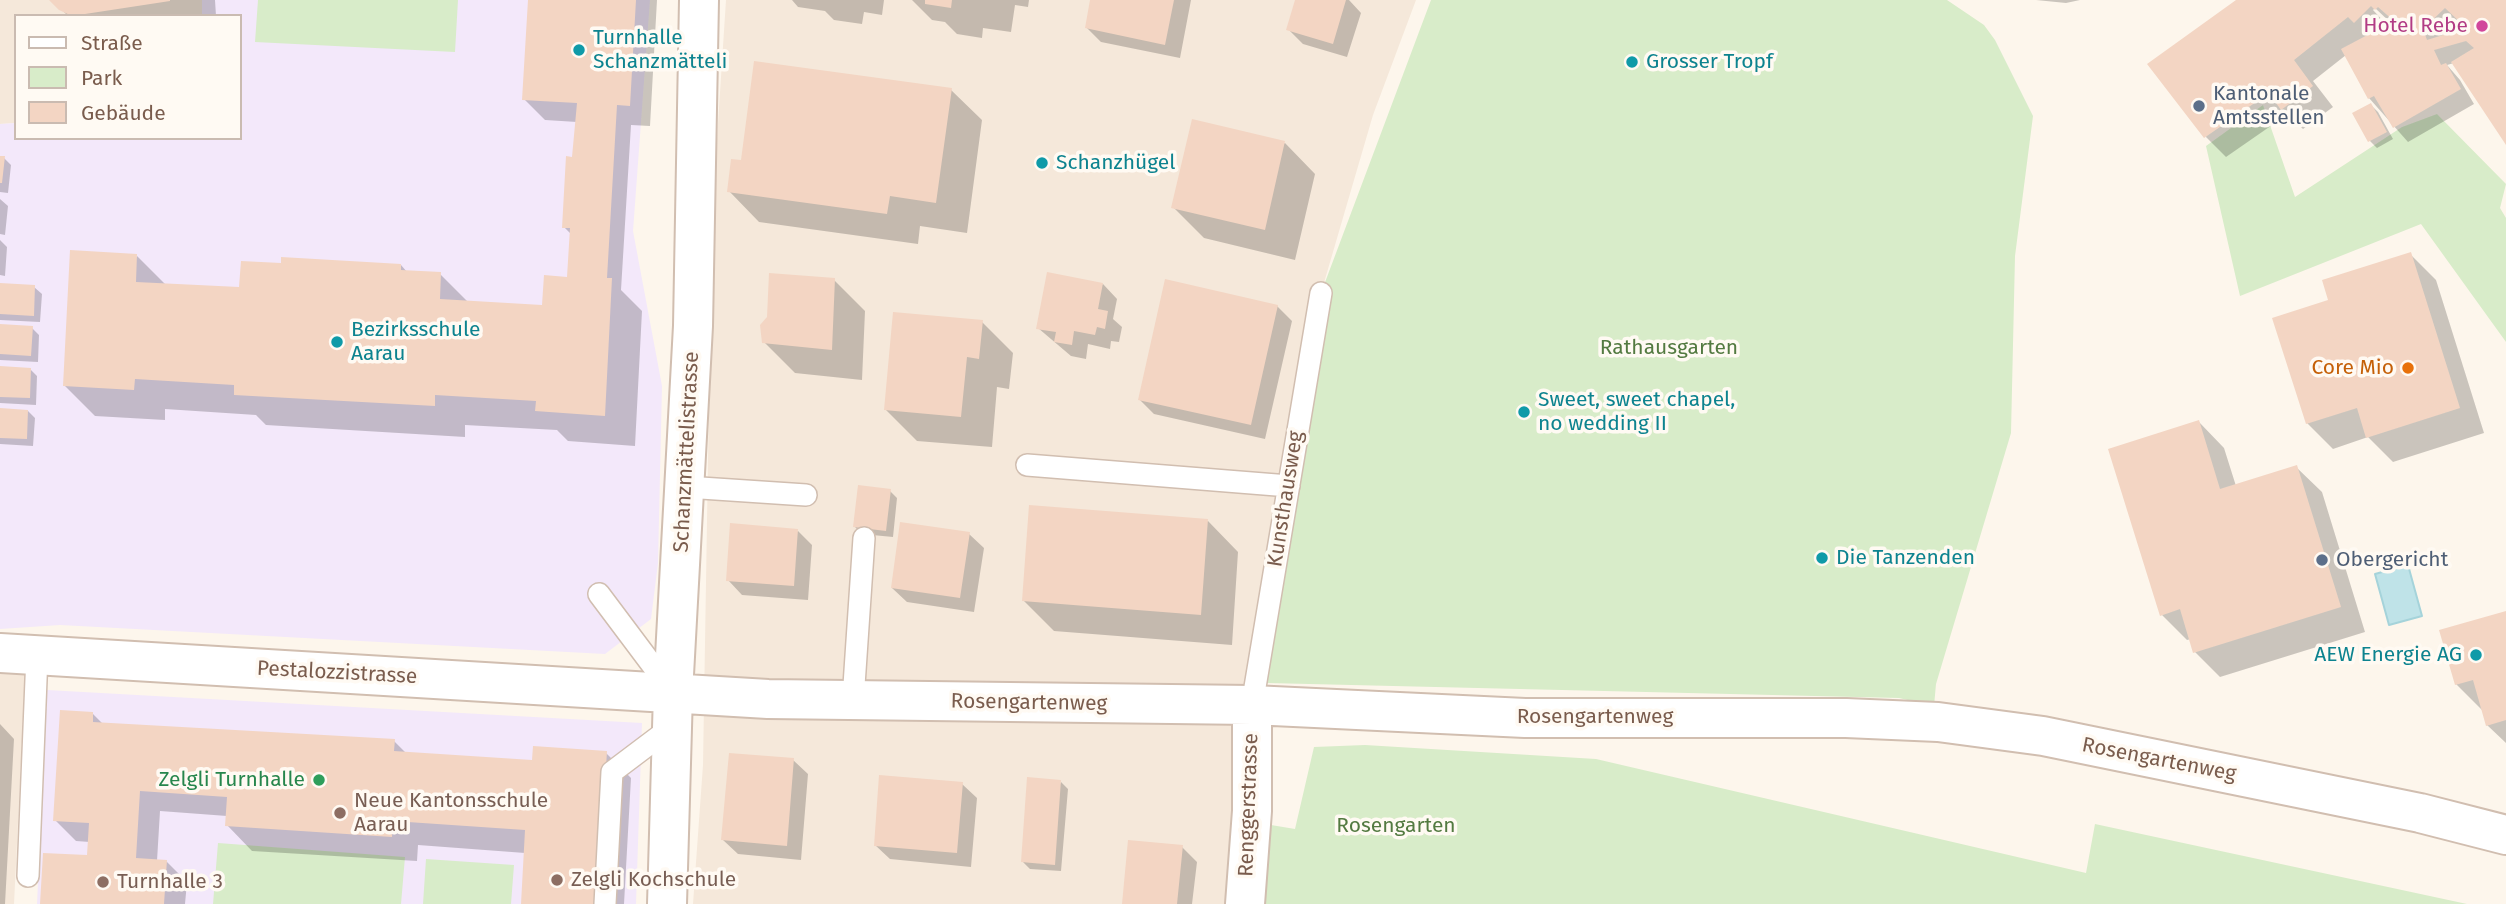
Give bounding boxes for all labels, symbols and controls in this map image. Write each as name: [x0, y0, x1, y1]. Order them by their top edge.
place label: Hotel Rebe: [2363, 13, 2468, 39]
legend: [14, 14, 242, 140]
marker: Hotel Rebe: [2474, 18, 2490, 34]
place label: Turnhalle Schanzmätteli: [593, 25, 727, 75]
text: Straße: [81, 30, 143, 56]
marker: Turnhalle Schanzmätteli: [571, 42, 587, 58]
place label: Grosser Tropf: [1646, 49, 1773, 75]
marker: Grosser Tropf: [1624, 54, 1640, 70]
text: Park: [81, 65, 122, 91]
place label: Kantonale Amtsstellen: [2213, 81, 2325, 131]
marker: Kantonale Amtsstellen: [2191, 98, 2207, 114]
text: Gebäude: [81, 100, 166, 126]
place label: Schanzhügel: [1056, 150, 1175, 176]
marker: Schanzhügel: [1034, 155, 1050, 171]
place label: Bezirksschule Aarau: [351, 317, 480, 367]
marker: Bezirksschule Aarau: [329, 334, 345, 350]
park label: Rathausgarten: [1600, 335, 1738, 361]
street label: Schanzmättelistrasse: [669, 351, 705, 553]
place label: Core Mio: [2311, 355, 2394, 381]
marker: Core Mio: [2400, 360, 2416, 376]
place label: Sweet, sweet chapel, no wedding II: [1538, 387, 1735, 437]
marker: Sweet, sweet chapel, no wedding II: [1516, 404, 1532, 420]
street label: Kunsthausweg: [1263, 429, 1309, 569]
place label: Die Tanzenden: [1836, 545, 1975, 571]
place label: Obergericht: [2336, 547, 2448, 573]
marker: Die Tanzenden: [1814, 550, 1830, 566]
marker: Obergericht: [2314, 552, 2330, 568]
place label: AEW Energie AG: [2314, 642, 2462, 668]
marker: AEW Energie AG: [2468, 647, 2484, 663]
street label: Pestalozzistrasse: [256, 656, 418, 690]
street label: Rosengartenweg: [950, 689, 1108, 717]
street label: Rosengartenweg: [1517, 704, 1673, 730]
street label: Renggerstrasse: [1234, 733, 1264, 877]
street label: Rosengartenweg: [2080, 733, 2238, 787]
place label: Zelgli Turnhalle: [159, 767, 305, 793]
marker: Zelgli Turnhalle: [311, 772, 327, 788]
place label: Neue Kantonsschule Aarau: [354, 788, 548, 838]
marker: Neue Kantonsschule Aarau: [332, 805, 348, 821]
park label: Rosengarten: [1336, 813, 1456, 839]
place label: Zelgli Kochschule: [571, 867, 736, 893]
place label: Turnhalle 3: [117, 869, 223, 895]
marker: Zelgli Kochschule: [549, 872, 565, 888]
marker: Turnhalle 3: [95, 874, 111, 890]

